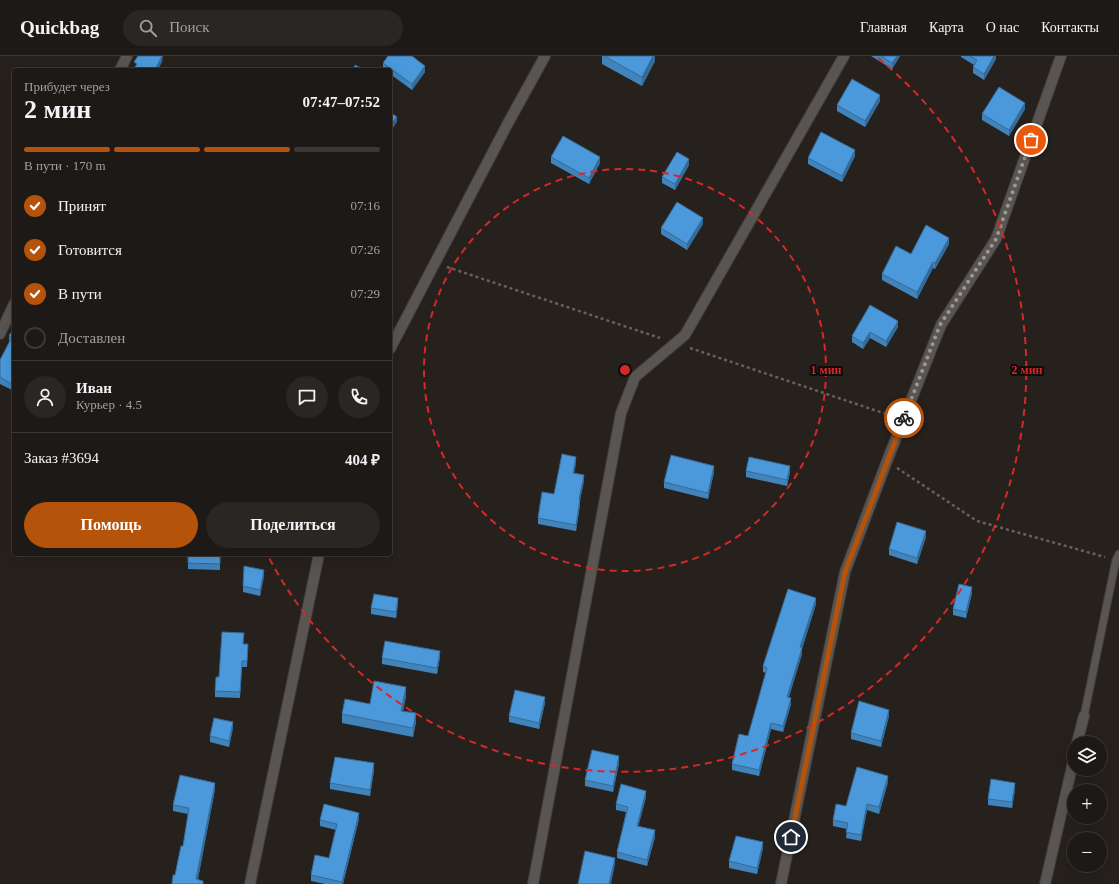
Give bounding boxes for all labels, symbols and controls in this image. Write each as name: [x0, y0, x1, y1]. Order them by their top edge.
search box: [123, 10, 403, 46]
text: Quickbag: [20, 17, 99, 38]
icon: search: [137, 17, 159, 39]
text: Поиск: [169, 19, 210, 35]
text: Главная: [860, 20, 907, 35]
text: Карта: [929, 20, 964, 35]
text: О нас: [986, 20, 1019, 35]
text: Контакты: [1041, 20, 1099, 35]
text: Прибудет через: [24, 79, 110, 94]
text: 07:47–07:52: [303, 94, 380, 110]
text: 2 мин: [24, 95, 91, 124]
pin: [1014, 123, 1048, 157]
icon: bag: [1020, 129, 1042, 151]
text: В пути · 170 m: [24, 158, 106, 173]
icon: check: [24, 195, 46, 217]
text: Принят: [58, 198, 106, 214]
text: 07:16: [350, 198, 380, 213]
icon: check: [24, 239, 46, 261]
text: Готовится: [58, 242, 122, 258]
text: 07:26: [350, 242, 380, 257]
icon: check: [24, 283, 46, 305]
text: В пути: [58, 286, 102, 302]
text: 07:29: [350, 286, 380, 301]
text: Доставлен: [58, 330, 125, 346]
centre of rings: [618, 363, 632, 377]
text: 1 мин: [810, 363, 842, 377]
text: 2 мин: [1011, 363, 1043, 377]
button: person: [24, 376, 66, 418]
button: chat: [286, 376, 328, 418]
button: phone: [338, 376, 380, 418]
text: Иван: [76, 380, 112, 396]
text: Курьер · 4.5: [76, 397, 142, 412]
courier: [884, 398, 924, 438]
icon: bike: [893, 407, 915, 429]
text: Заказ #3694: [24, 450, 99, 466]
text: 404 ₽: [345, 452, 380, 468]
button: Помощь: [24, 502, 198, 548]
button: Поделиться: [206, 502, 380, 548]
map controls: [1067, 736, 1107, 872]
button: layers: [1067, 736, 1107, 776]
button: +: [1067, 784, 1107, 824]
pin: [774, 820, 808, 854]
icon: home: [780, 826, 802, 848]
button: −: [1067, 832, 1107, 872]

